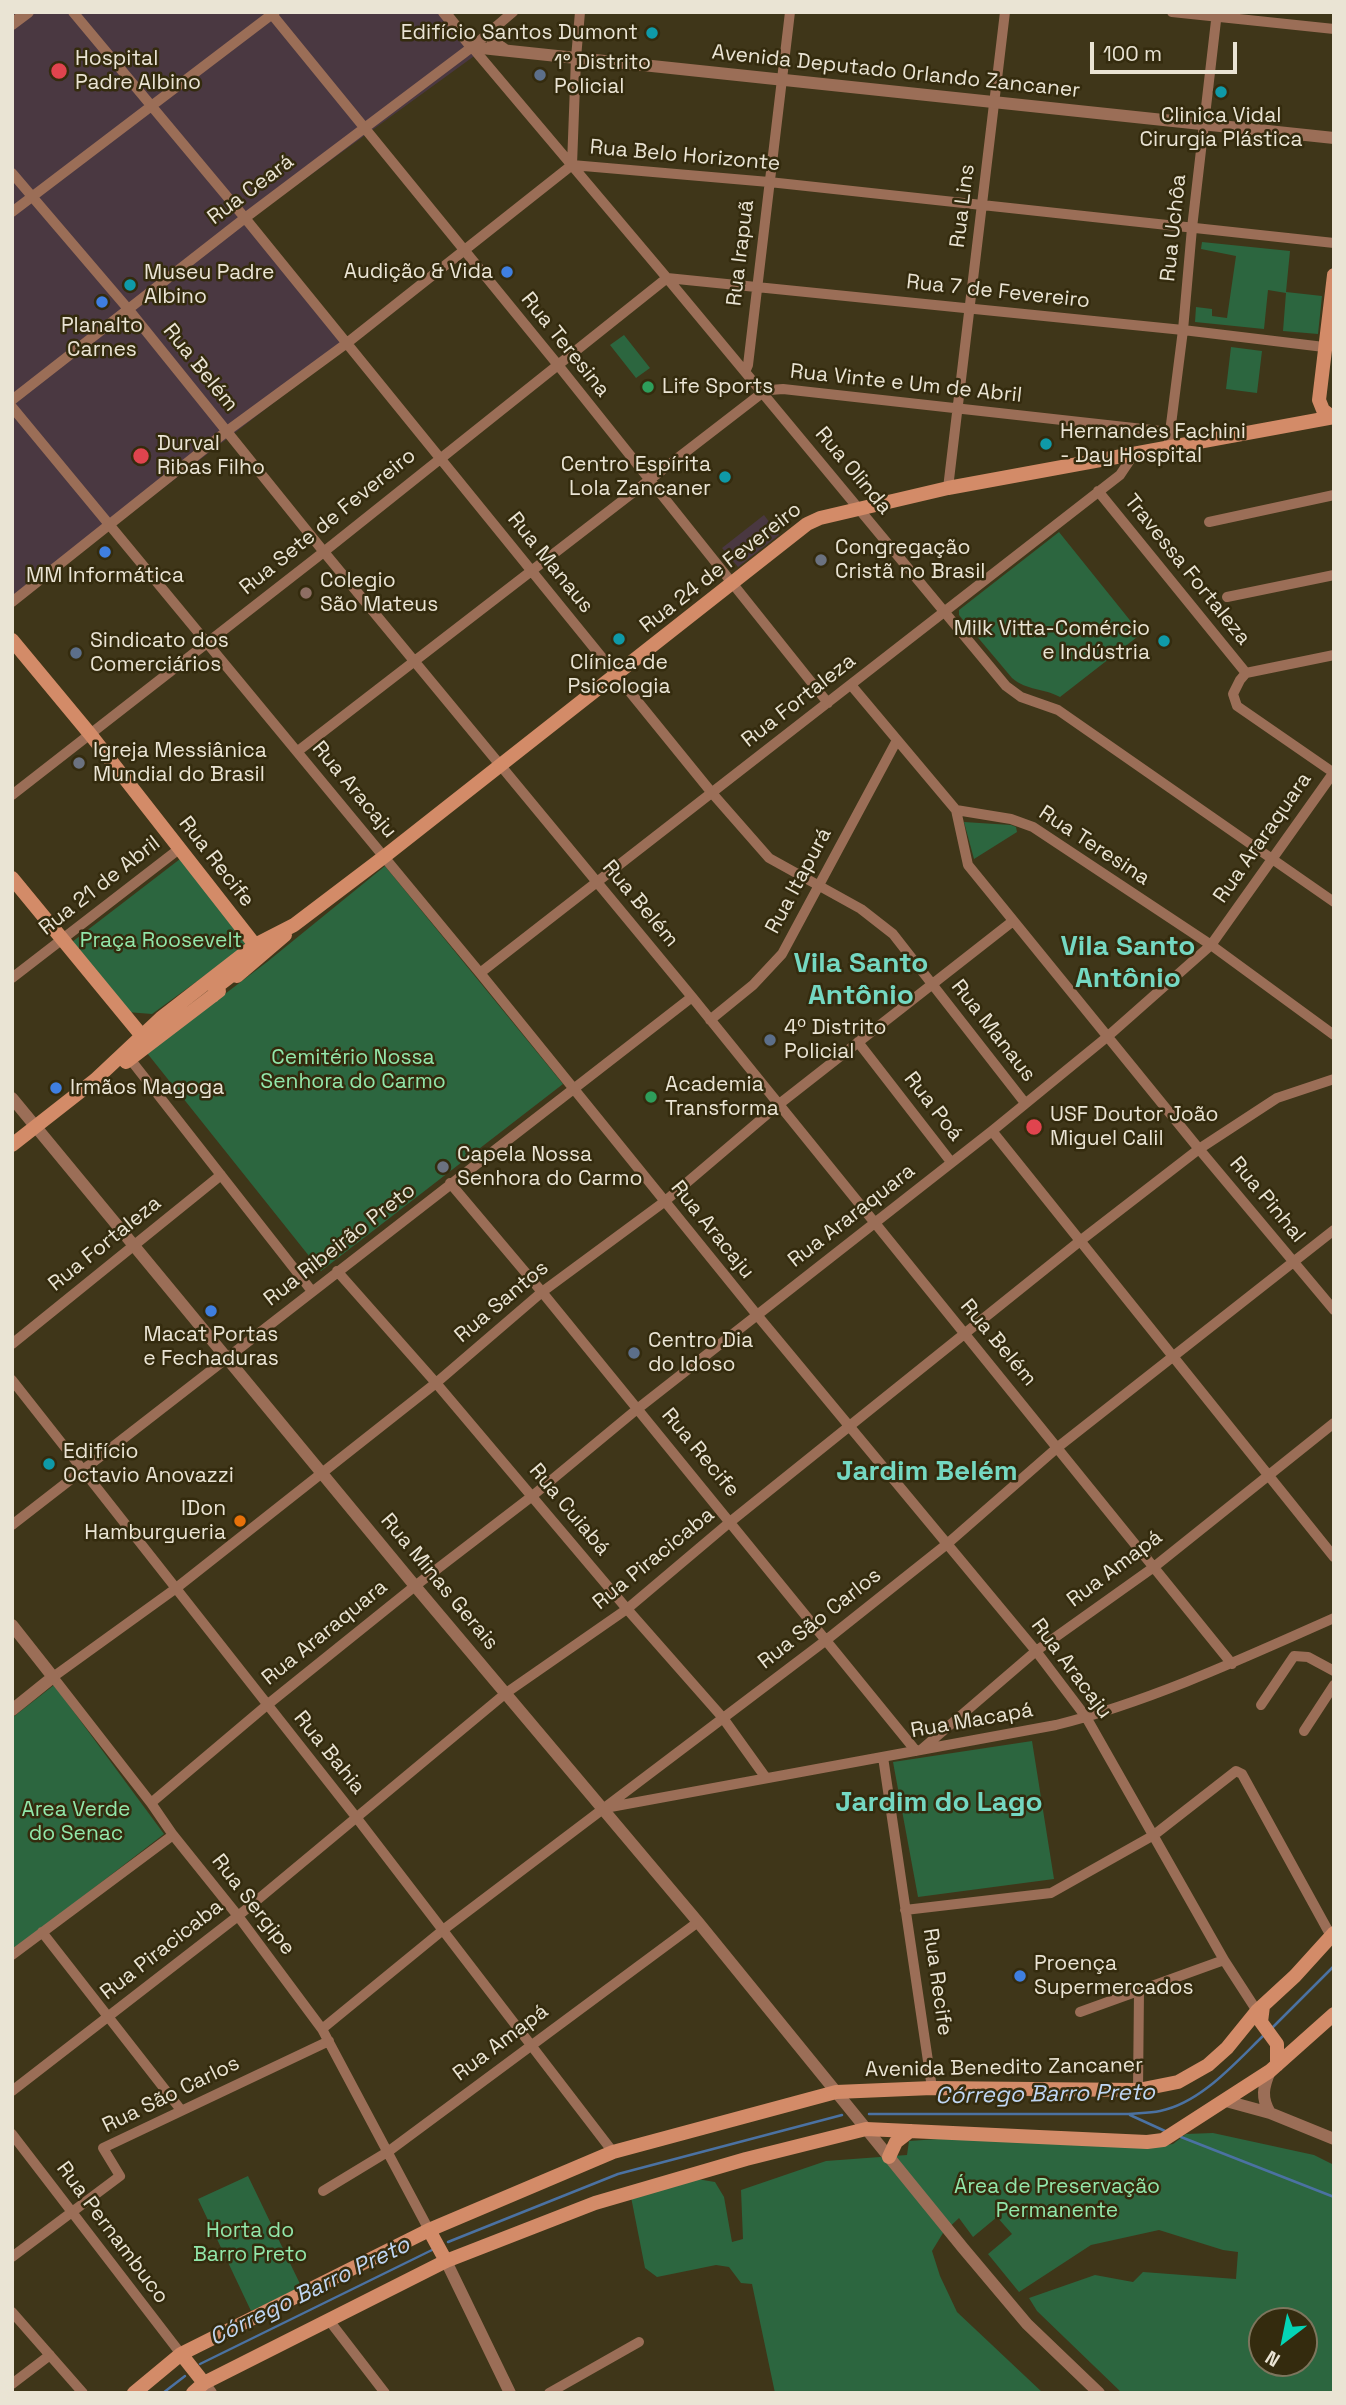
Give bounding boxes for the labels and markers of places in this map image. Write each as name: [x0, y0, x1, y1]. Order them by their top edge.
place label: Edifício Santos Dumont: [401, 20, 638, 46]
marker: Edifício Santos Dumont: [644, 25, 660, 41]
place label: Hospital Padre Albino: [75, 46, 201, 96]
place label: 1° Distrito Policial: [554, 50, 651, 100]
marker: Hospital Padre Albino: [49, 61, 69, 81]
marker: 1° Distrito Policial: [532, 67, 548, 83]
marker: Clinica Vidal Cirurgia Plástica: [1213, 84, 1229, 100]
place label: Clinica Vidal Cirurgia Plástica: [1139, 103, 1303, 153]
place label: Audição & Vida: [344, 259, 493, 285]
place label: Museu Padre Albino: [144, 260, 274, 310]
marker: Audição & Vida: [499, 264, 515, 280]
marker: Museu Padre Albino: [122, 277, 138, 293]
marker: Planalto Carnes: [94, 294, 110, 310]
place label: Planalto Carnes: [61, 313, 143, 363]
place label: Life Sports: [662, 374, 773, 400]
marker: Life Sports: [640, 379, 656, 395]
place label: Hernandes Fachini - Day Hospital: [1060, 419, 1246, 469]
place label: Durval Ribas Filho: [157, 431, 265, 481]
marker: Hernandes Fachini - Day Hospital: [1038, 436, 1054, 452]
marker: Durval Ribas Filho: [131, 446, 151, 466]
place label: Centro Espírita Lola Zancaner: [561, 452, 711, 502]
marker: Centro Espírita Lola Zancaner: [717, 469, 733, 485]
place label: Congregação Cristã no Brasil: [835, 535, 985, 585]
marker: MM Informática: [97, 544, 113, 560]
marker: Congregação Cristã no Brasil: [813, 552, 829, 568]
place label: MM Informática: [26, 563, 184, 589]
place label: Colegio São Mateus: [320, 568, 438, 618]
marker: Colegio São Mateus: [298, 585, 314, 601]
place label: Milk Vitta-Comércio e Indústria: [954, 616, 1150, 666]
place label: Sindicato dos Comerciários: [90, 628, 229, 678]
marker: Clínica de Psicologia: [611, 631, 627, 647]
marker: Milk Vitta-Comércio e Indústria: [1156, 633, 1172, 649]
marker: Sindicato dos Comerciários: [68, 645, 84, 661]
place label: Clínica de Psicologia: [568, 650, 670, 700]
place label: Igreja Messiânica Mundial do Brasil: [93, 738, 267, 788]
marker: Igreja Messiânica Mundial do Brasil: [71, 755, 87, 771]
place label: 4º Distrito Policial: [784, 1015, 887, 1065]
marker: 4º Distrito Policial: [762, 1032, 778, 1048]
place label: Academia Transforma: [665, 1072, 779, 1122]
place label: Irmãos Magoga: [70, 1075, 224, 1101]
marker: Irmãos Magoga: [48, 1080, 64, 1096]
marker: Academia Transforma: [643, 1089, 659, 1105]
place label: USF Doutor João Miguel Calil: [1050, 1102, 1219, 1152]
marker: USF Doutor João Miguel Calil: [1024, 1117, 1044, 1137]
place label: Capela Nossa Senhora do Carmo: [457, 1142, 642, 1192]
marker: Capela Nossa Senhora do Carmo: [435, 1159, 451, 1175]
marker: Macat Portas e Fechaduras: [203, 1303, 219, 1319]
place label: Macat Portas e Fechaduras: [143, 1322, 279, 1372]
place label: Centro Dia do Idoso: [648, 1328, 753, 1378]
marker: Centro Dia do Idoso: [626, 1345, 642, 1361]
place label: Edifício Octavio Anovazzi: [63, 1439, 234, 1489]
marker: Edifício Octavio Anovazzi: [41, 1456, 57, 1472]
place label: IDon Hamburgueria: [84, 1496, 226, 1546]
marker: IDon Hamburgueria: [232, 1513, 248, 1529]
place label: Proença Supermercados: [1034, 1951, 1194, 2001]
marker: Proença Supermercados: [1012, 1968, 1028, 1984]

